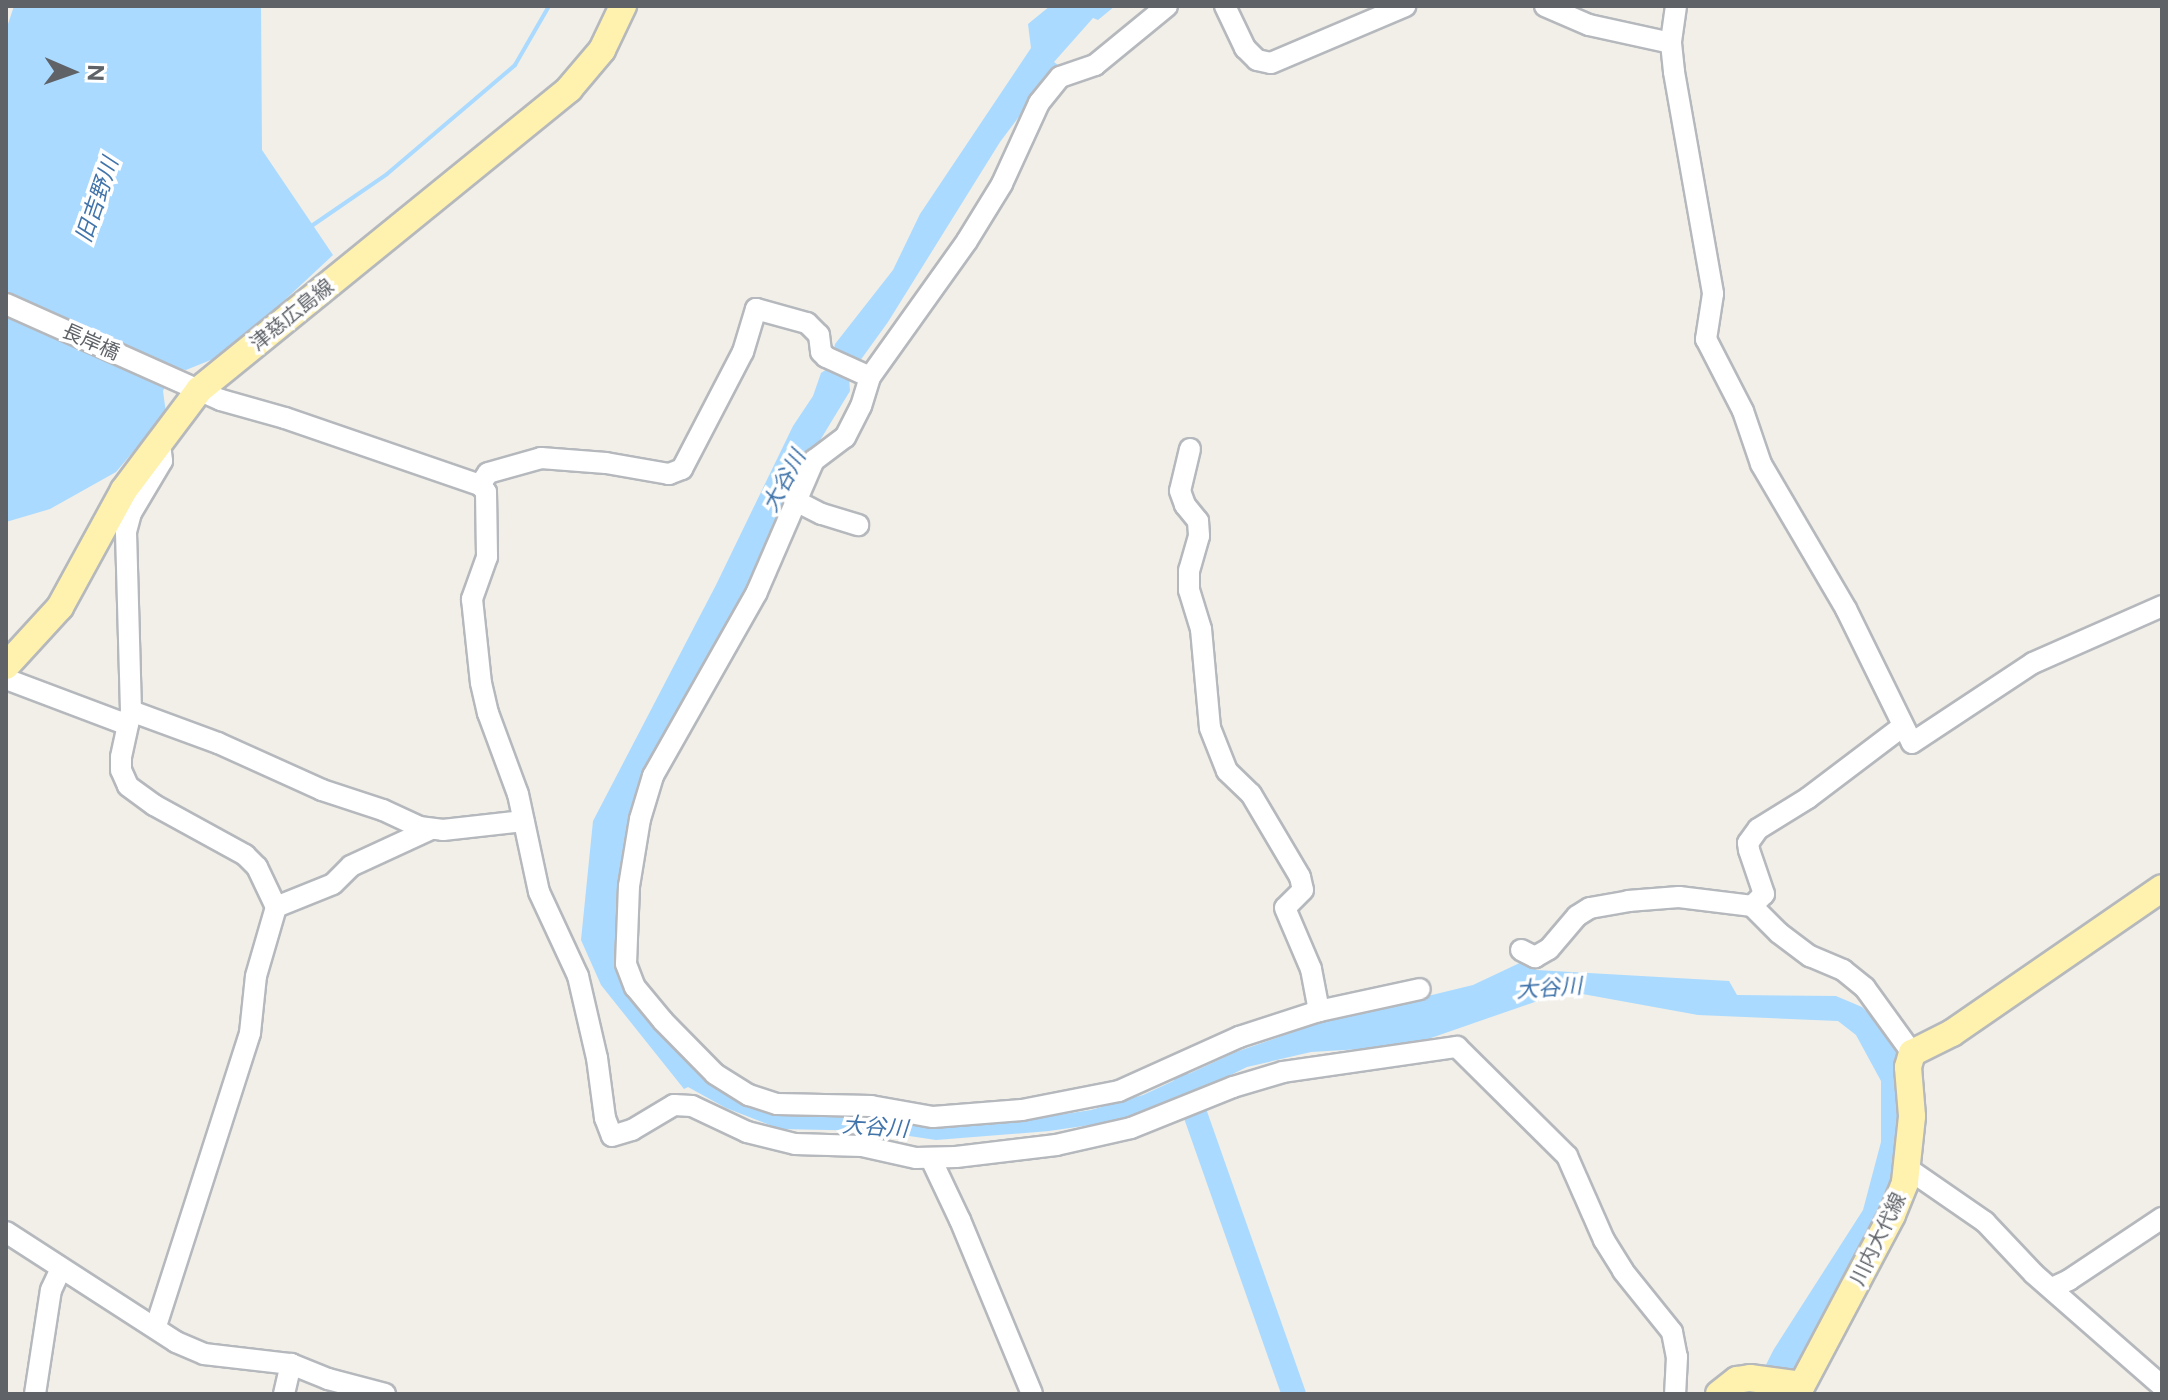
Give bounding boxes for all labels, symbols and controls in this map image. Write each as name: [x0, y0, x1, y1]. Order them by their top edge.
north arrow: [32, 32, 112, 112]
text: N: [83, 64, 109, 82]
water label: 旧吉野川: [70, 154, 124, 246]
street label: 津慈広島線: [246, 274, 338, 356]
street label: 長岸橋: [59, 319, 123, 365]
water label: 大谷川: [757, 446, 811, 516]
water label: 大谷川: [1515, 973, 1583, 1003]
water label: 大谷川: [841, 1112, 909, 1142]
street label: 川内大代線: [1845, 1189, 1911, 1289]

